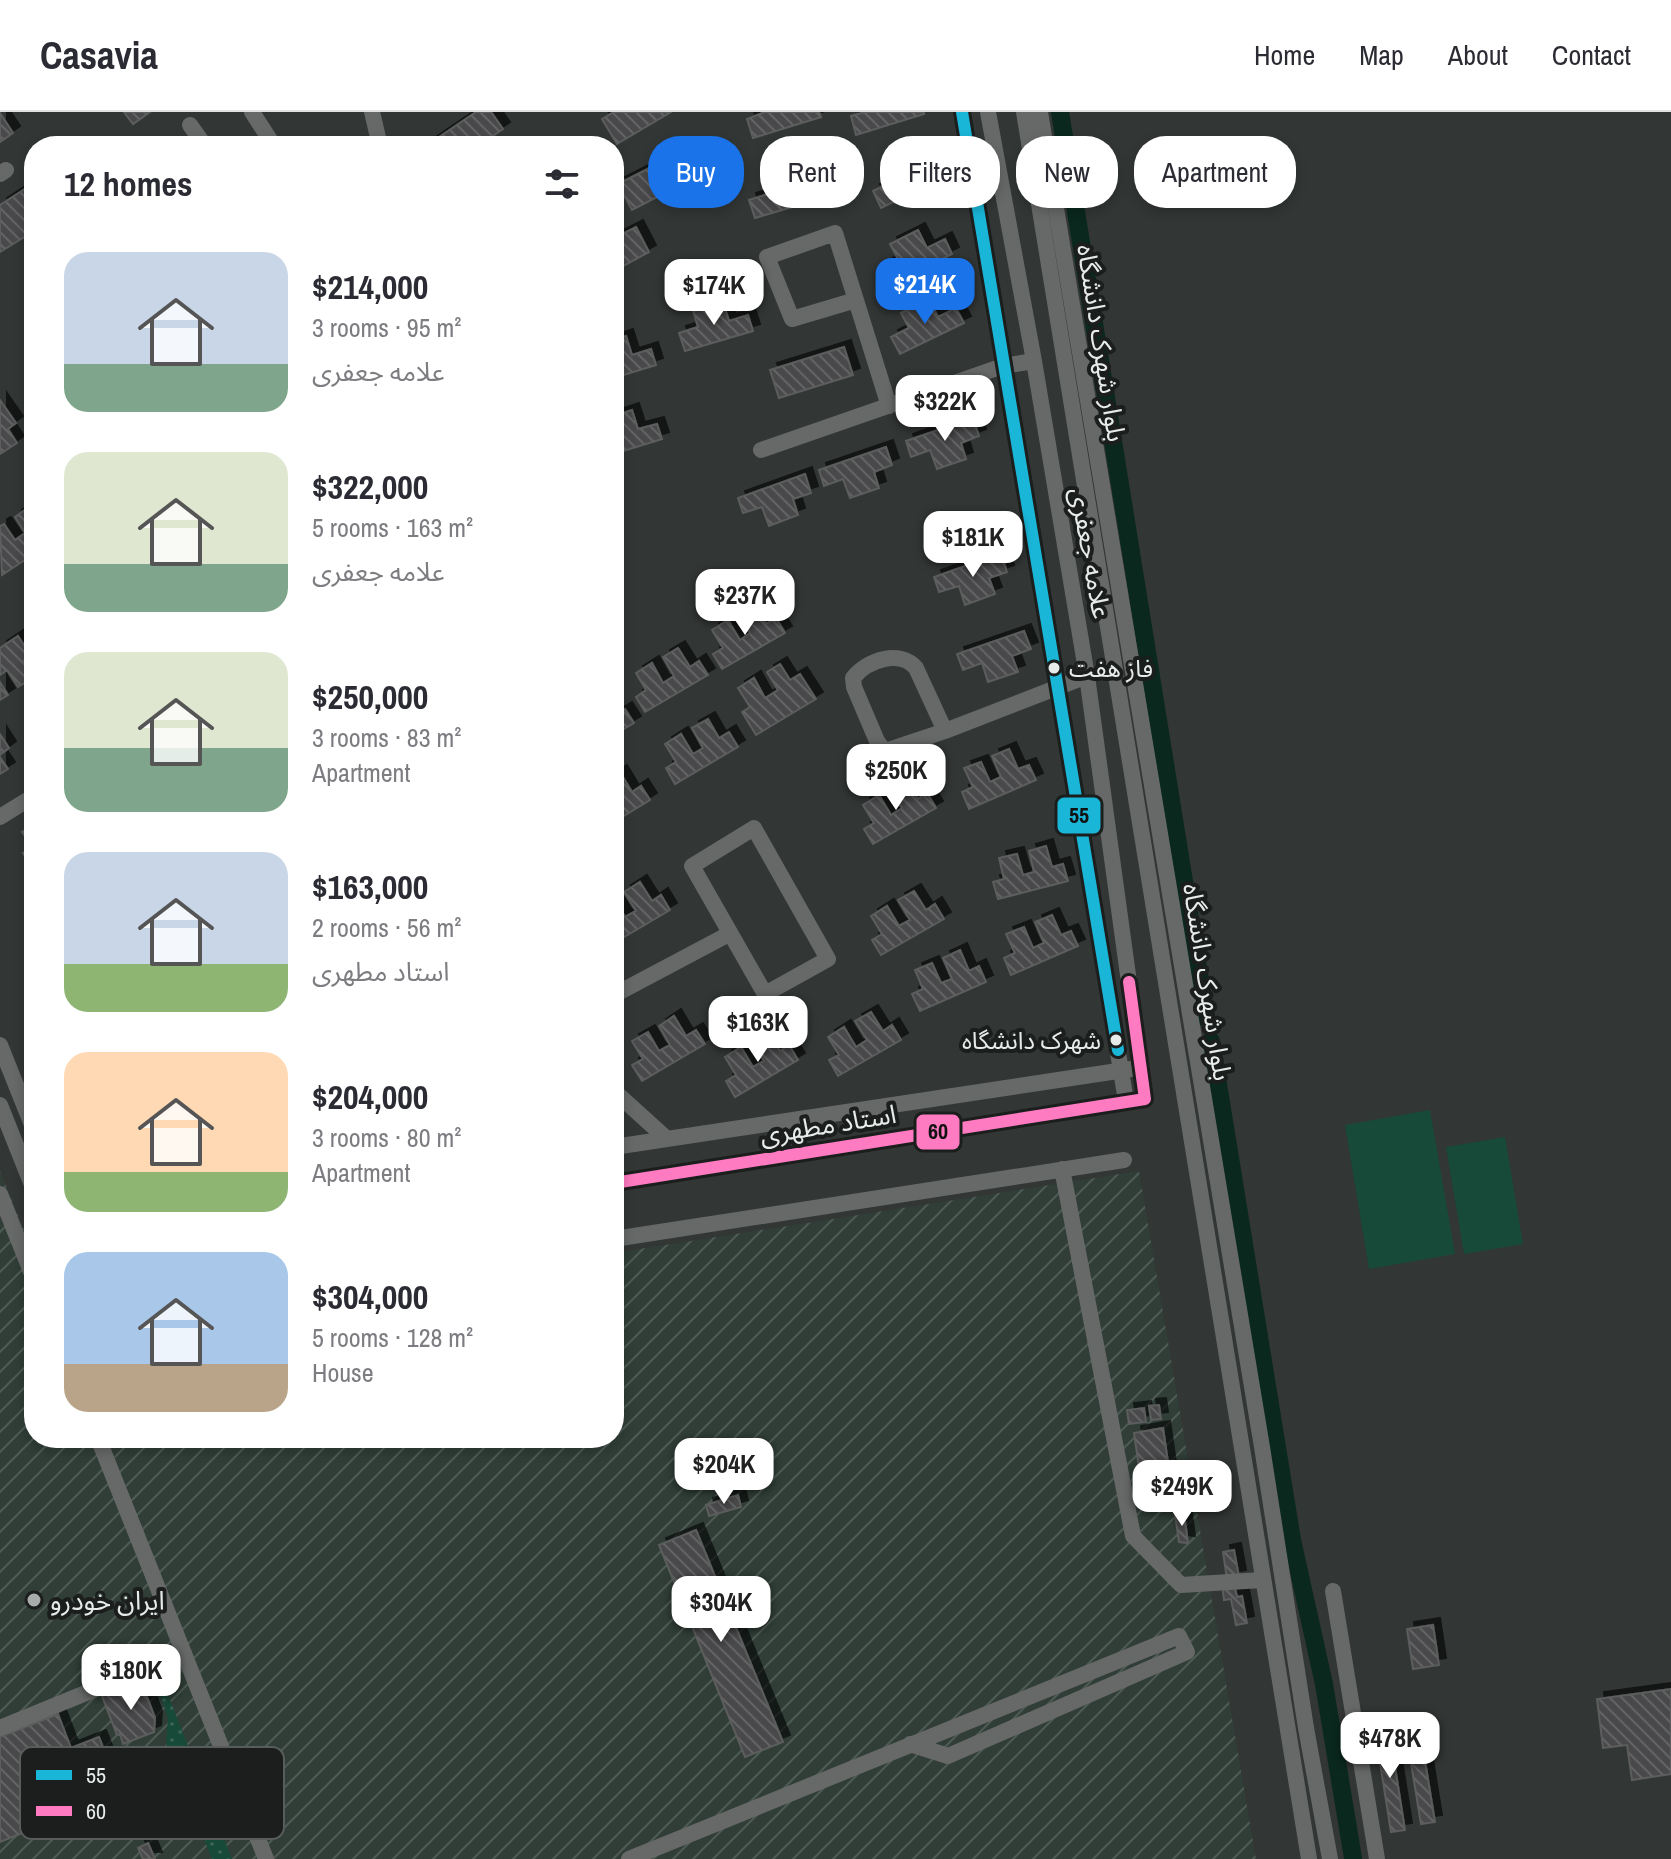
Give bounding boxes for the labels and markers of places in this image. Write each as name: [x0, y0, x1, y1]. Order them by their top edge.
pin: $214K: [869, 258, 981, 326]
pin: $174K: [658, 259, 770, 327]
pin: $322K: [889, 375, 1001, 443]
pin: $181K: [917, 511, 1029, 579]
pin: $237K: [689, 569, 801, 637]
place label: فاز هفت: [1069, 652, 1153, 684]
marker: فاز هفت: [1046, 660, 1062, 676]
pin: $250K: [840, 744, 952, 812]
pin: $163K: [702, 996, 814, 1064]
place label: شهرک دانشگاه: [962, 1024, 1101, 1056]
marker: شهرک دانشگاه: [1108, 1032, 1124, 1048]
pin: $204K: [668, 1438, 780, 1506]
pin: $249K: [1126, 1460, 1238, 1528]
pin: $304K: [665, 1576, 777, 1644]
place label: ایران خودرو: [50, 1583, 165, 1618]
marker: ایران خودرو: [25, 1591, 43, 1609]
pin: $180K: [75, 1644, 187, 1712]
pin: $478K: [1334, 1712, 1446, 1780]

